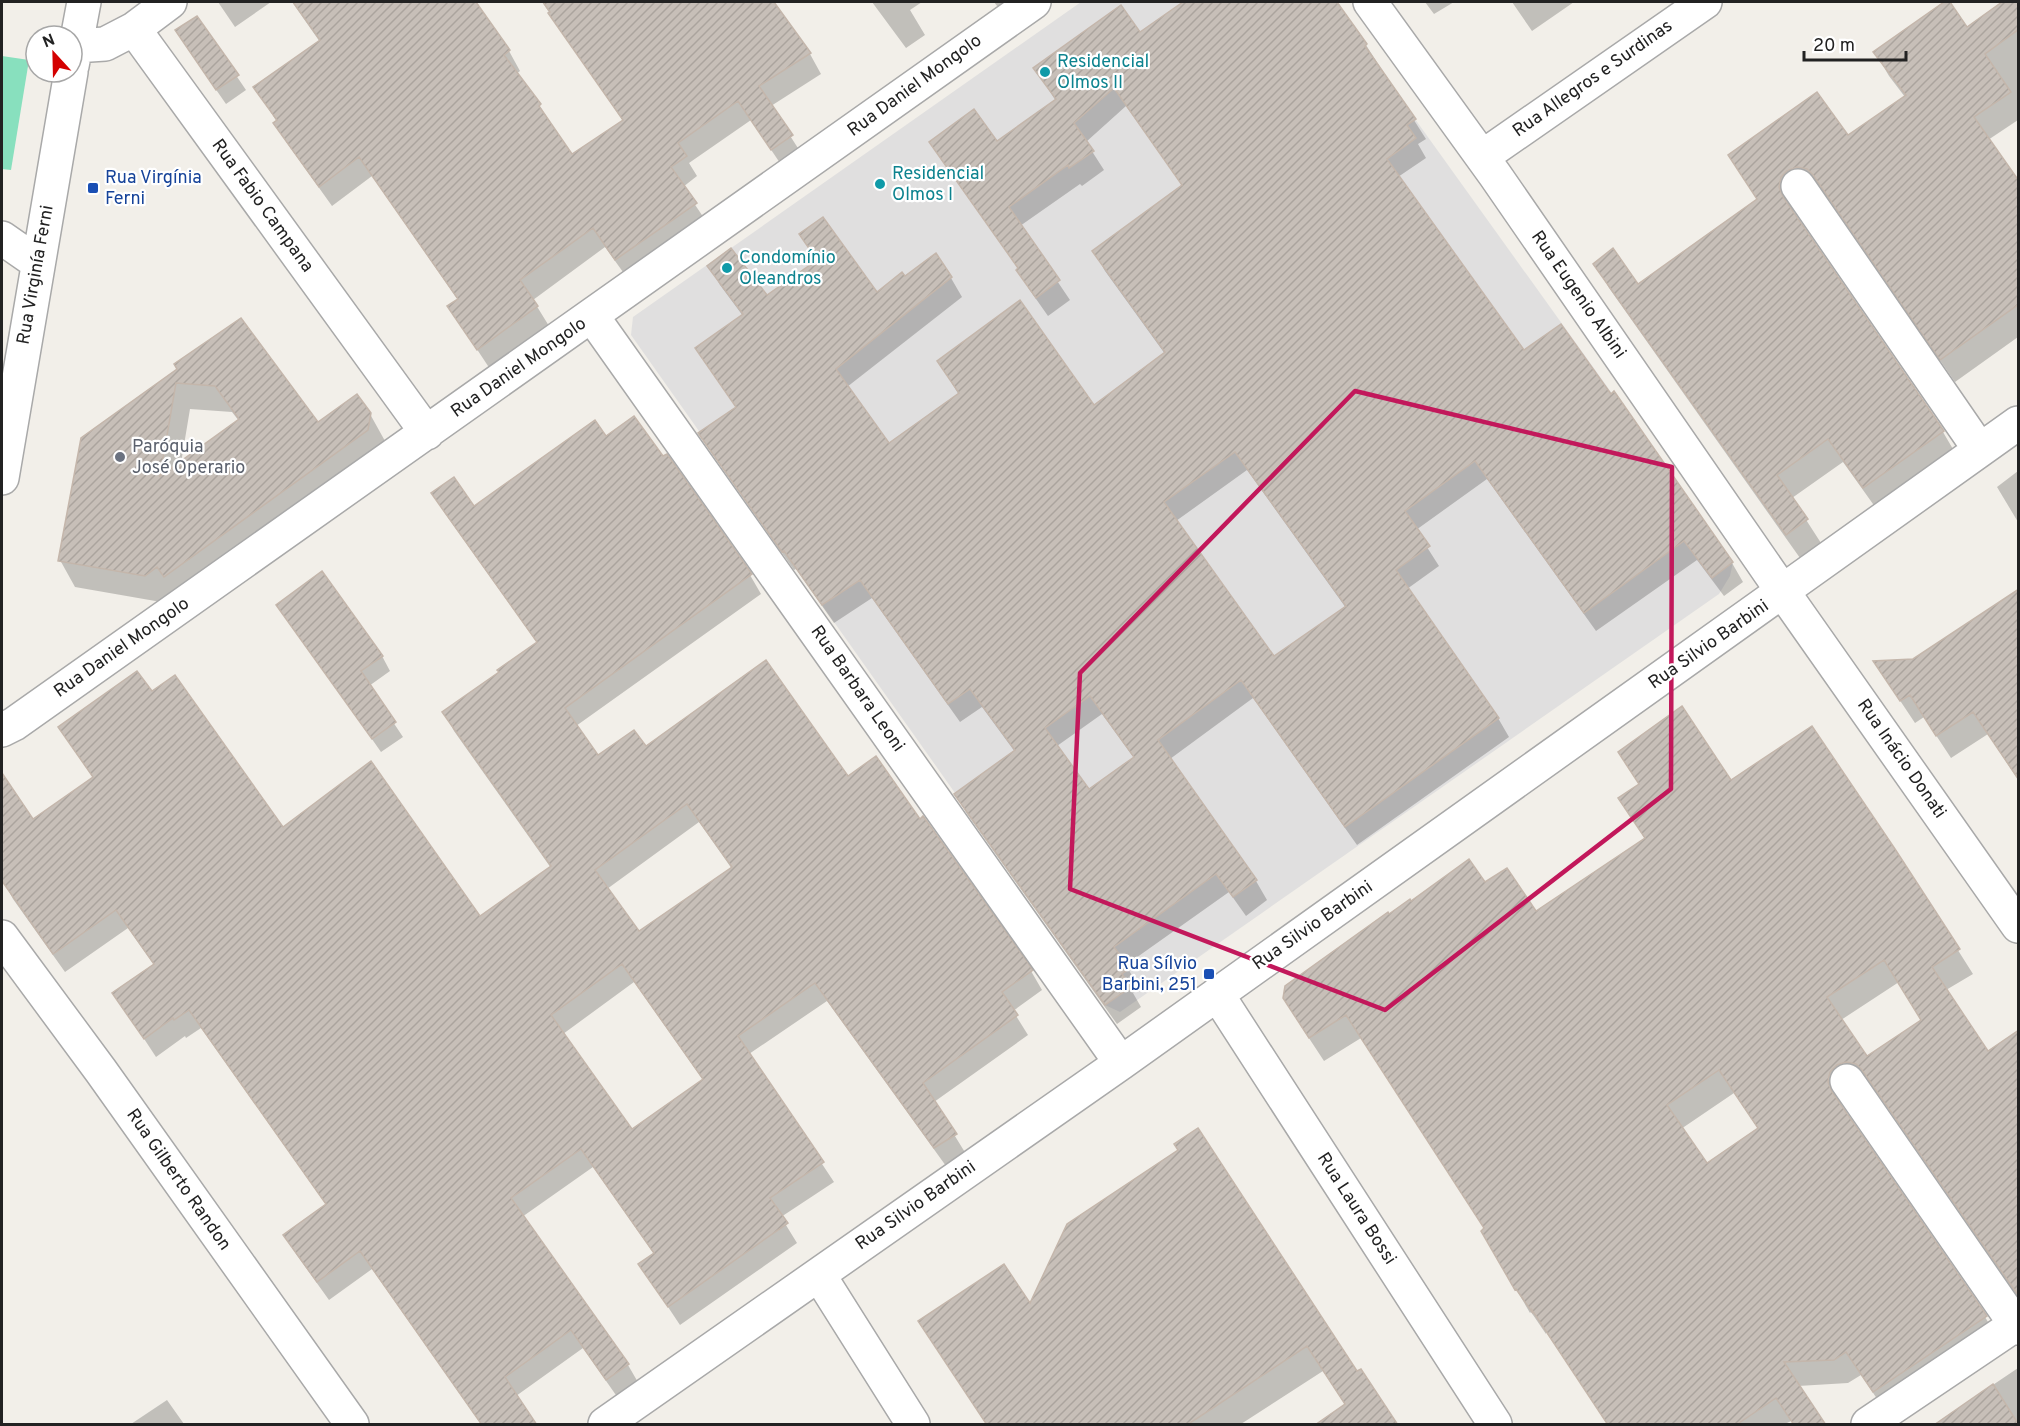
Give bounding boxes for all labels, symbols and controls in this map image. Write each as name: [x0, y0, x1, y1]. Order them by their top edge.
street label: Rua Allegros e Surdinas: [1508, 15, 1678, 143]
north arrow: [24, 24, 84, 84]
scale bar: [1804, 24, 1906, 62]
street label: Rua Daniel Mongolo: [843, 30, 987, 142]
text: N: [40, 31, 58, 53]
text: 20 m: [1813, 35, 1855, 58]
place label: Residencial Olmos II: [1057, 51, 1149, 95]
marker: Residencial Olmos II: [1038, 65, 1052, 79]
street label: Rua Fabio Campana: [206, 135, 318, 277]
place label: Residencial Olmos I: [892, 163, 984, 207]
place label: Rua Virgínia Ferni: [105, 167, 202, 211]
marker: Residencial Olmos I: [873, 177, 887, 191]
marker: Rua Virgínia Ferni: [86, 181, 100, 195]
street label: Rua Virginía Ferni: [12, 204, 60, 346]
street label: Rua Eugenio Albini: [1525, 227, 1631, 363]
place label: Condomínio Oleandros: [739, 247, 836, 291]
marker: Condomínio Oleandros: [720, 261, 734, 275]
street label: Rua Daniel Mongolo: [447, 313, 591, 423]
place label: Paróquia José Operario: [132, 436, 245, 480]
marker: Paróquia José Operario: [113, 450, 127, 464]
street label: Rua Daniel Mongolo: [50, 593, 194, 703]
street label: Rua Silvio Barbini: [1644, 595, 1774, 695]
street label: Rua Barbara Leoni: [805, 621, 909, 757]
street label: Rua Inácio Donati: [1851, 695, 1951, 823]
street label: Rua Silvio Barbini: [1248, 876, 1378, 976]
place label: Rua Sílvio Barbini, 251: [1102, 953, 1197, 997]
marker: Rua Sílvio Barbini, 251: [1202, 967, 1216, 981]
street label: Rua Gilberto Randon: [120, 1105, 236, 1255]
street label: Rua Laura Bossi: [1311, 1149, 1401, 1269]
street label: Rua Silvio Barbini: [851, 1156, 981, 1256]

